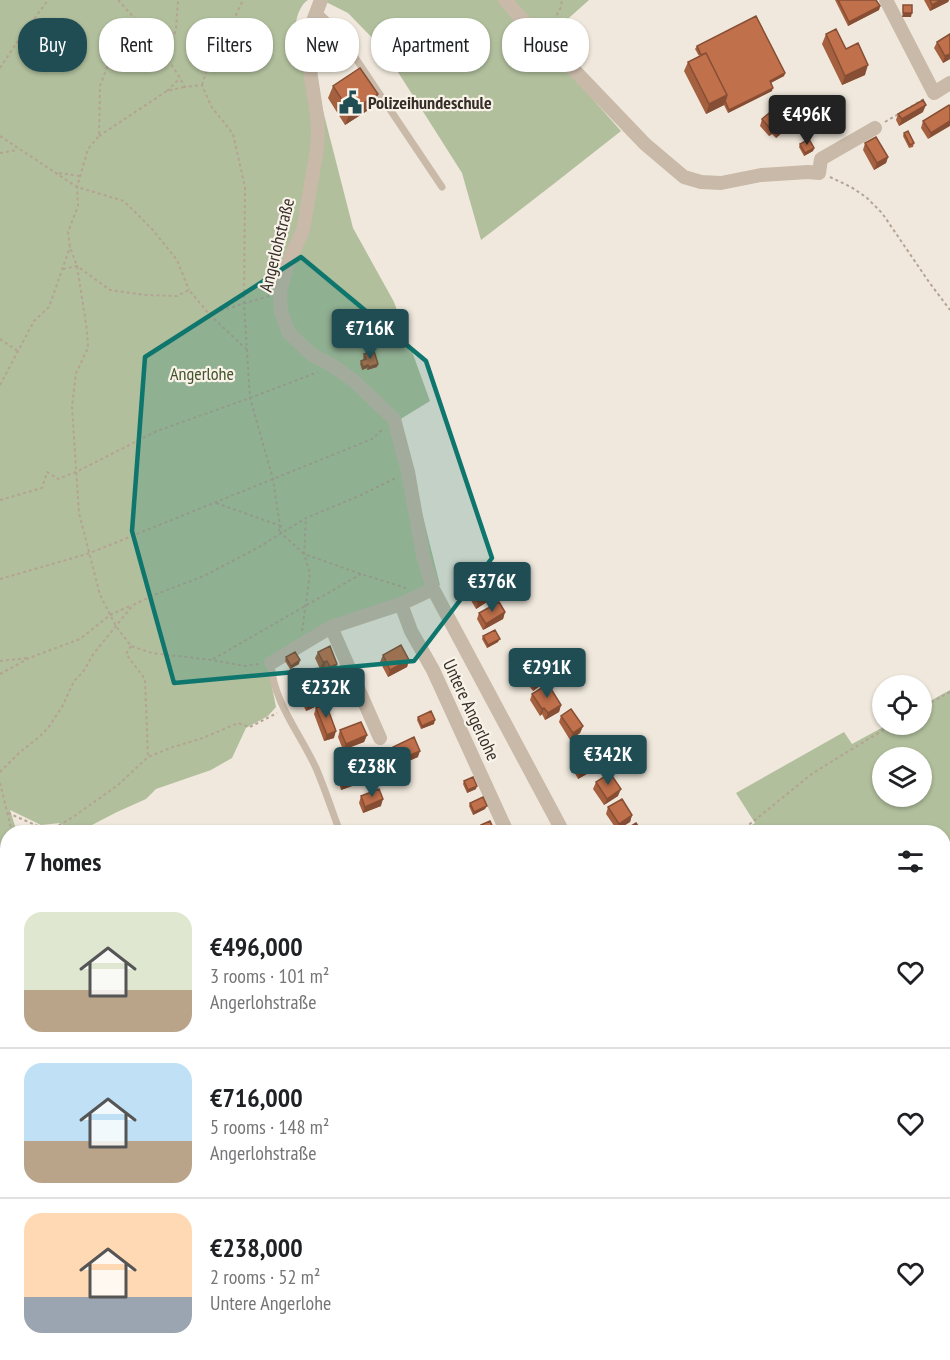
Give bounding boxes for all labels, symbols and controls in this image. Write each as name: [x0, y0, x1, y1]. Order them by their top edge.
chip: Buy: [18, 18, 87, 72]
chip: Rent: [99, 18, 174, 72]
chip: Filters: [186, 18, 273, 72]
chip: New: [285, 18, 359, 72]
chip: Apartment: [371, 18, 490, 72]
chip: House: [502, 18, 589, 72]
public building icon: Polizeihundeschule: [337, 90, 363, 116]
place label: Polizeihundeschule: [368, 91, 492, 114]
pin: €496K: [765, 95, 849, 146]
text: €496K: [783, 101, 831, 127]
street label: Angerlohstraße: [254, 196, 299, 294]
pin: €716K: [328, 309, 412, 360]
text: €716K: [346, 315, 394, 341]
park label: Angerlohe: [170, 362, 234, 385]
pin: €376K: [450, 562, 534, 613]
text: €376K: [468, 568, 516, 594]
pin: €291K: [505, 648, 589, 699]
text: €291K: [523, 654, 571, 680]
street label: Untere Angerlohe: [438, 655, 505, 764]
pin: €232K: [284, 668, 368, 719]
text: €232K: [302, 674, 350, 700]
map controls: [872, 675, 932, 807]
button: locate: [872, 675, 932, 735]
pin: €342K: [566, 735, 650, 786]
text: €342K: [584, 741, 632, 767]
pin: €238K: [330, 747, 414, 798]
button: layers: [872, 747, 932, 807]
text: €238K: [348, 753, 396, 779]
text: 7 homes: [24, 845, 101, 878]
icon: filters: [894, 845, 927, 878]
text: €496,000: [210, 930, 303, 963]
icon: home: [72, 936, 144, 1008]
icon: heart: [894, 956, 927, 989]
text: 3 rooms · 101 m²: [210, 963, 329, 989]
text: Angerlohstraße: [210, 989, 316, 1015]
text: €716,000: [210, 1081, 303, 1114]
icon: home: [72, 1087, 144, 1159]
icon: heart: [894, 1107, 927, 1140]
text: 5 rooms · 148 m²: [210, 1114, 329, 1140]
text: Angerlohstraße: [210, 1140, 316, 1166]
text: €238,000: [210, 1231, 303, 1264]
icon: home: [72, 1237, 144, 1309]
icon: heart: [894, 1257, 927, 1290]
text: 2 rooms · 52 m²: [210, 1264, 320, 1290]
text: Untere Angerlohe: [210, 1290, 331, 1316]

